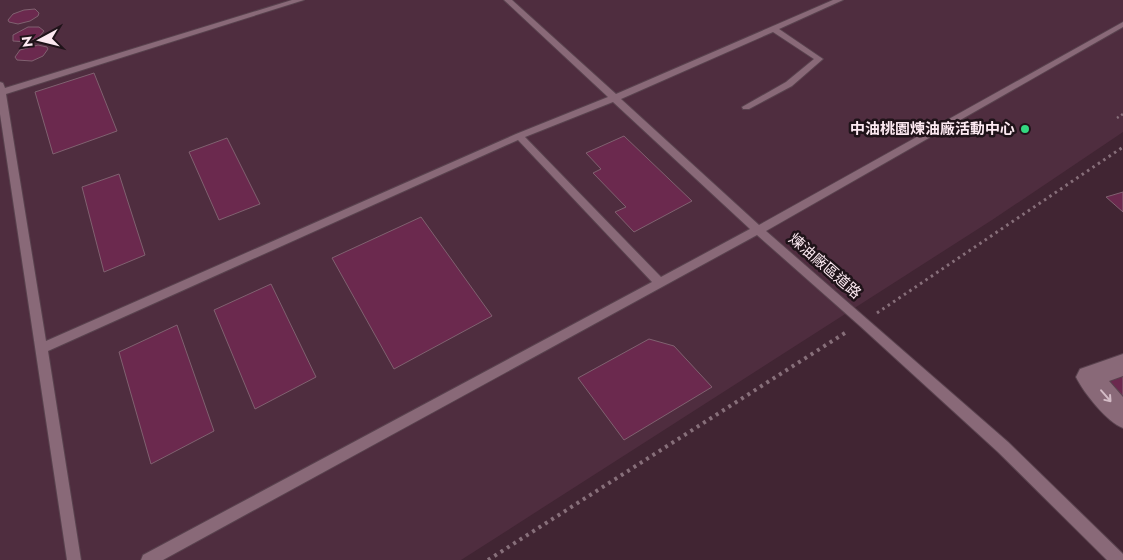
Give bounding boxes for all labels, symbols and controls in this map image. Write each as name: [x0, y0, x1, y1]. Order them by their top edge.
north arrow: [15, 15, 65, 65]
text: N: [16, 35, 38, 48]
place label: 中油桃園煉油廠活動中心: [850, 118, 1015, 140]
marker: 中油桃園煉油廠活動中心: [1019, 123, 1031, 135]
street label: 煉油廠區道路: [784, 228, 866, 304]
one-way arrow: [1100, 390, 1112, 403]

